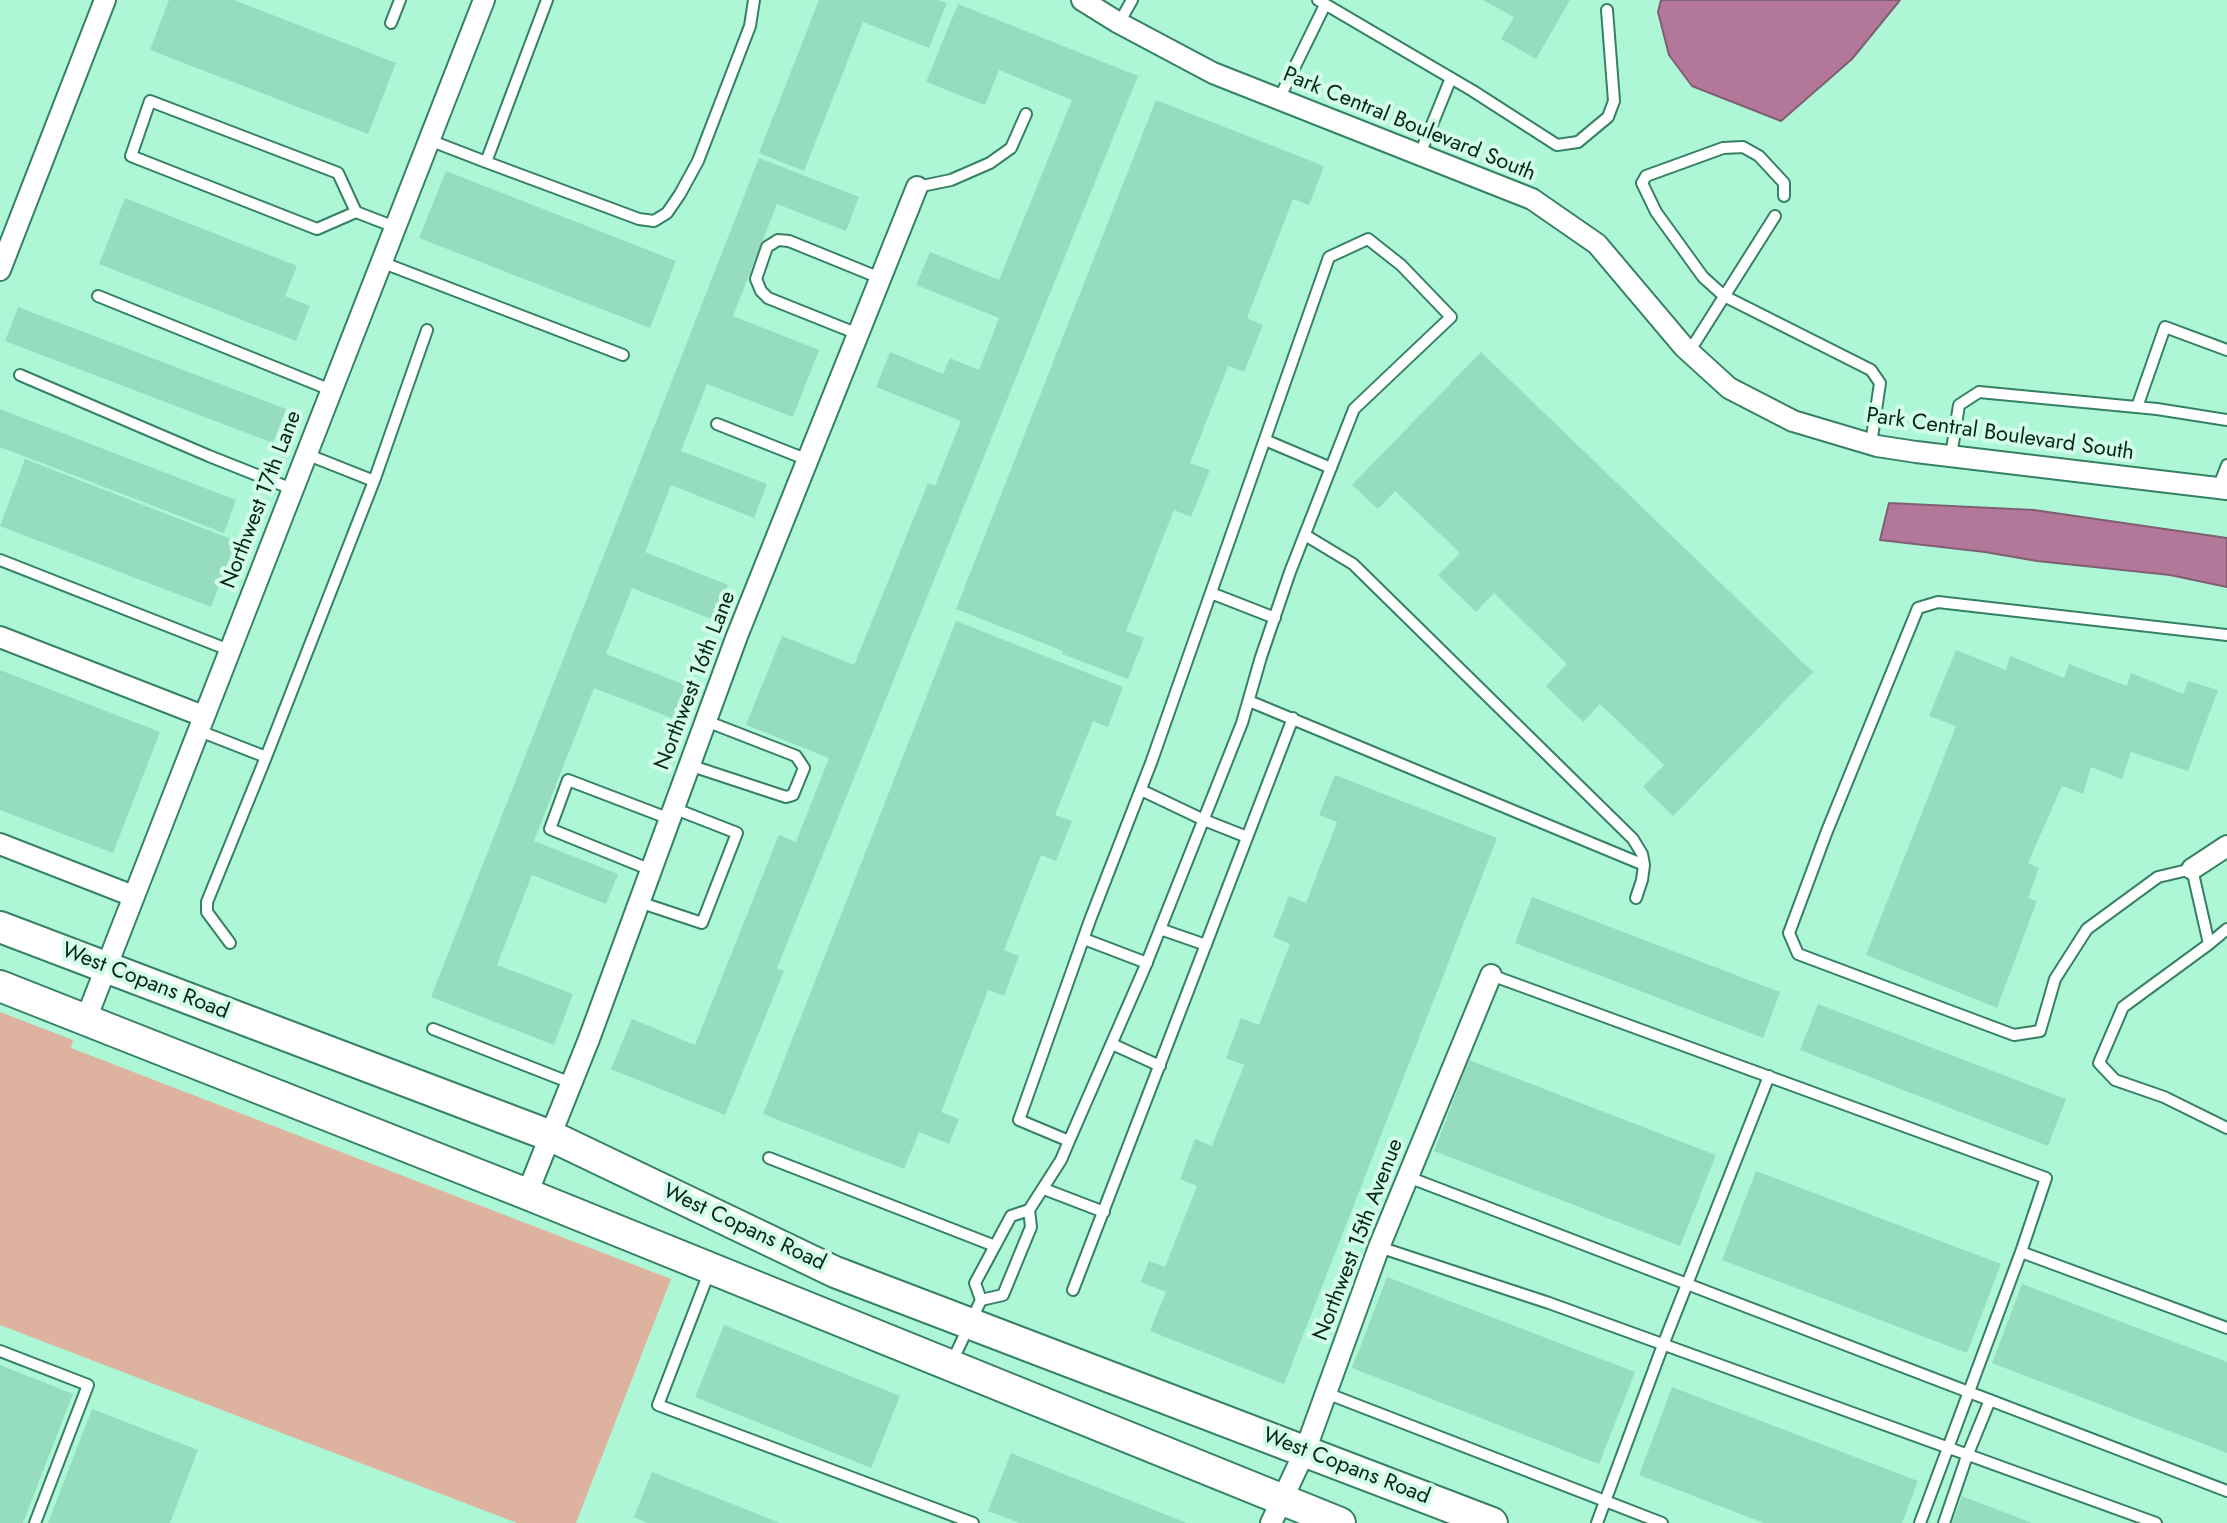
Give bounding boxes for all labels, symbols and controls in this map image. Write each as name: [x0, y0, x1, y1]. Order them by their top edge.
street label: Park Central Boulevard South: [1279, 62, 1539, 188]
street label: Park Central Boulevard South: [1864, 403, 2136, 467]
street label: Northwest 17th Lane: [216, 407, 308, 593]
street label: Northwest 16th Lane: [650, 588, 742, 774]
street label: West Copans Road: [58, 938, 232, 1026]
street label: Northwest 15th Avenue: [1308, 1135, 1410, 1345]
street label: West Copans Road: [658, 1179, 830, 1277]
street label: West Copans Road: [1259, 1423, 1433, 1511]

